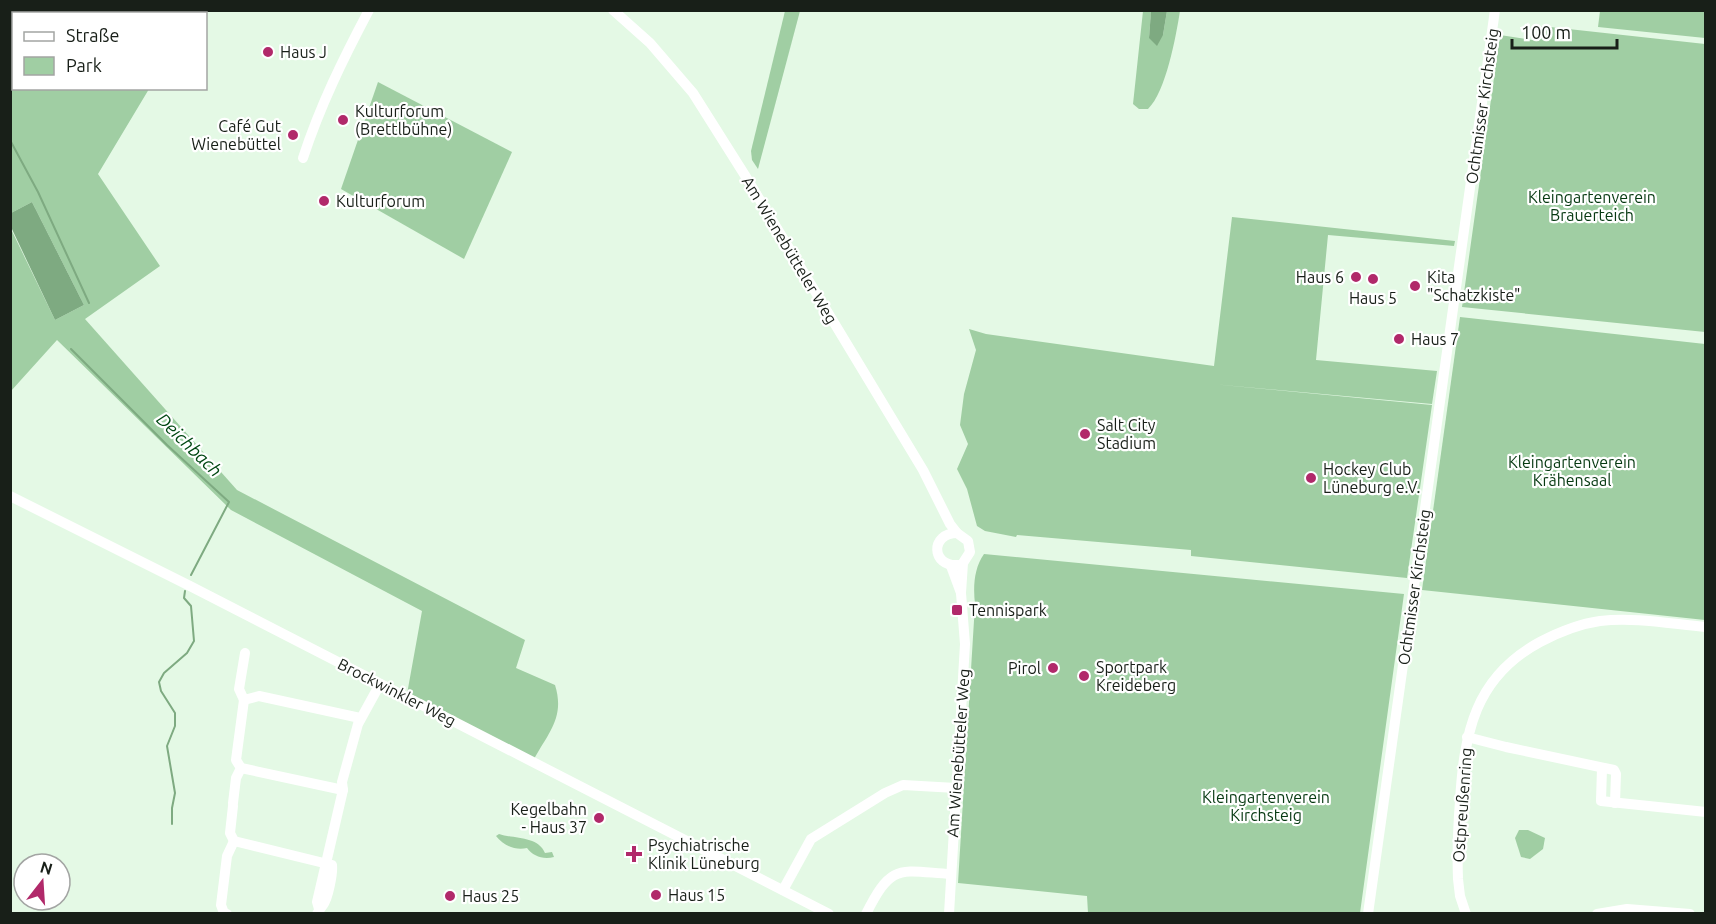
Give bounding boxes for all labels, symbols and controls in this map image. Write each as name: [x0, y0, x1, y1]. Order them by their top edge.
legend: [12, 12, 207, 90]
scale bar: [1512, 12, 1617, 50]
text: 100 m: [1521, 22, 1571, 42]
text: Straße: [66, 25, 119, 45]
street label: Ochtmisser Kirchsteig: [1462, 27, 1502, 185]
place label: Haus J: [280, 43, 327, 61]
marker: Haus J: [261, 45, 275, 59]
text: Park: [66, 55, 102, 75]
place label: Kulturforum (Brettlbühne): [355, 102, 452, 139]
marker: Kulturforum (Brettlbühne): [336, 113, 350, 127]
place label: Café Gut Wienebüttel: [191, 117, 282, 153]
marker: Café Gut Wienebüttel: [286, 128, 300, 142]
street label: Am Wienebütteler Weg: [739, 173, 841, 327]
park label: Kleingartenverein Brauerteich: [1528, 188, 1656, 224]
place label: Kulturforum: [336, 192, 425, 210]
marker: Kulturforum: [317, 194, 331, 208]
place label: Haus 6: [1296, 268, 1344, 286]
place label: Kita "Schatzkiste": [1427, 268, 1520, 304]
marker: Haus 6: [1349, 270, 1363, 284]
marker: Haus 5: [1366, 272, 1380, 286]
marker: Kita "Schatzkiste": [1408, 279, 1422, 293]
place label: Haus 5: [1349, 289, 1397, 307]
place label: Haus 7: [1411, 330, 1459, 348]
marker: Haus 7: [1392, 332, 1406, 346]
water label: Deichbach: [153, 408, 226, 480]
place label: Salt City Stadium: [1097, 416, 1156, 452]
marker: Salt City Stadium: [1078, 427, 1092, 441]
park label: Kleingartenverein Krähensaal: [1508, 453, 1636, 489]
place label: Hockey Club Lüneburg e.V.: [1323, 460, 1420, 496]
marker: Hockey Club Lüneburg e.V.: [1304, 471, 1318, 485]
street label: Ochtmisser Kirchsteig: [1394, 508, 1434, 666]
place label: Tennispark: [969, 601, 1047, 619]
marker: Tennispark: [950, 603, 964, 617]
street label: Brockwinkler Weg: [335, 654, 459, 730]
place label: Sportpark Kreideberg: [1096, 658, 1176, 694]
place label: Pirol: [1008, 659, 1041, 677]
marker: Pirol: [1046, 661, 1060, 675]
street label: Am Wienebütteler Weg: [943, 668, 973, 838]
marker: Sportpark Kreideberg: [1077, 669, 1091, 683]
street label: Ostpreußenring: [1449, 747, 1475, 863]
park label: Kleingartenverein Kirchsteig: [1202, 788, 1330, 824]
place label: Kegelbahn - Haus 37: [511, 800, 587, 836]
marker: Kegelbahn - Haus 37: [592, 811, 606, 825]
place label: Psychiatrische Klinik Lüneburg: [648, 836, 760, 872]
marker: Psychiatrische Klinik Lüneburg: [625, 845, 643, 863]
north arrow: [12, 852, 72, 912]
text: N: [38, 857, 55, 878]
place label: Haus 15: [668, 886, 725, 904]
place label: Haus 25: [462, 887, 519, 905]
marker: Haus 15: [649, 888, 663, 902]
marker: Haus 25: [443, 889, 457, 903]

